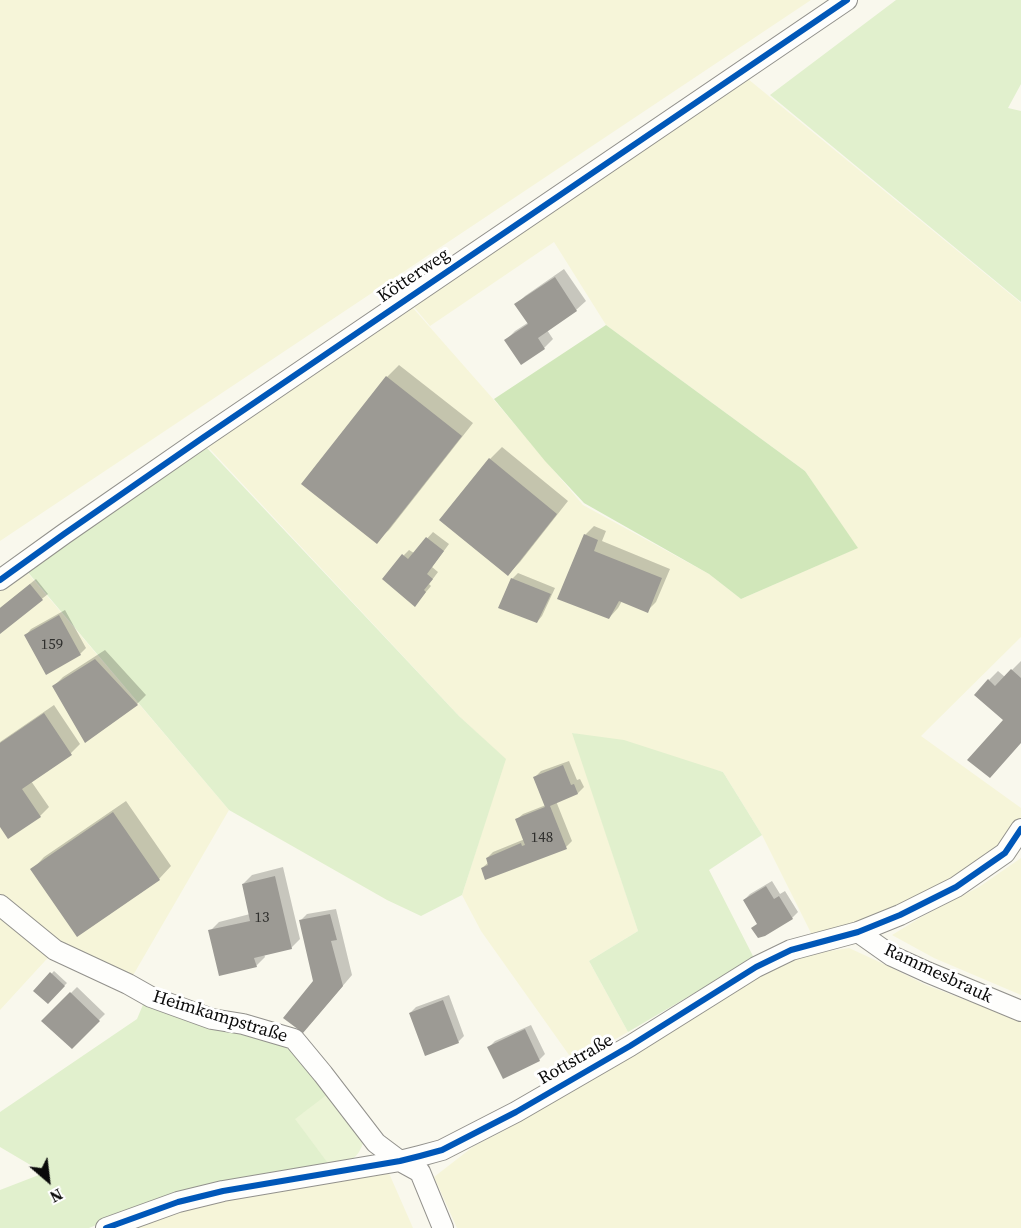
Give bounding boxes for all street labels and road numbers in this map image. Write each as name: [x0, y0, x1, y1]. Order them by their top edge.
street label: Kötterweg: [374, 244, 454, 308]
street label: Rammesbrauk: [880, 939, 996, 1009]
street label: Heimkampstraße: [150, 986, 290, 1048]
street label: Rottstraße: [535, 1030, 617, 1090]

